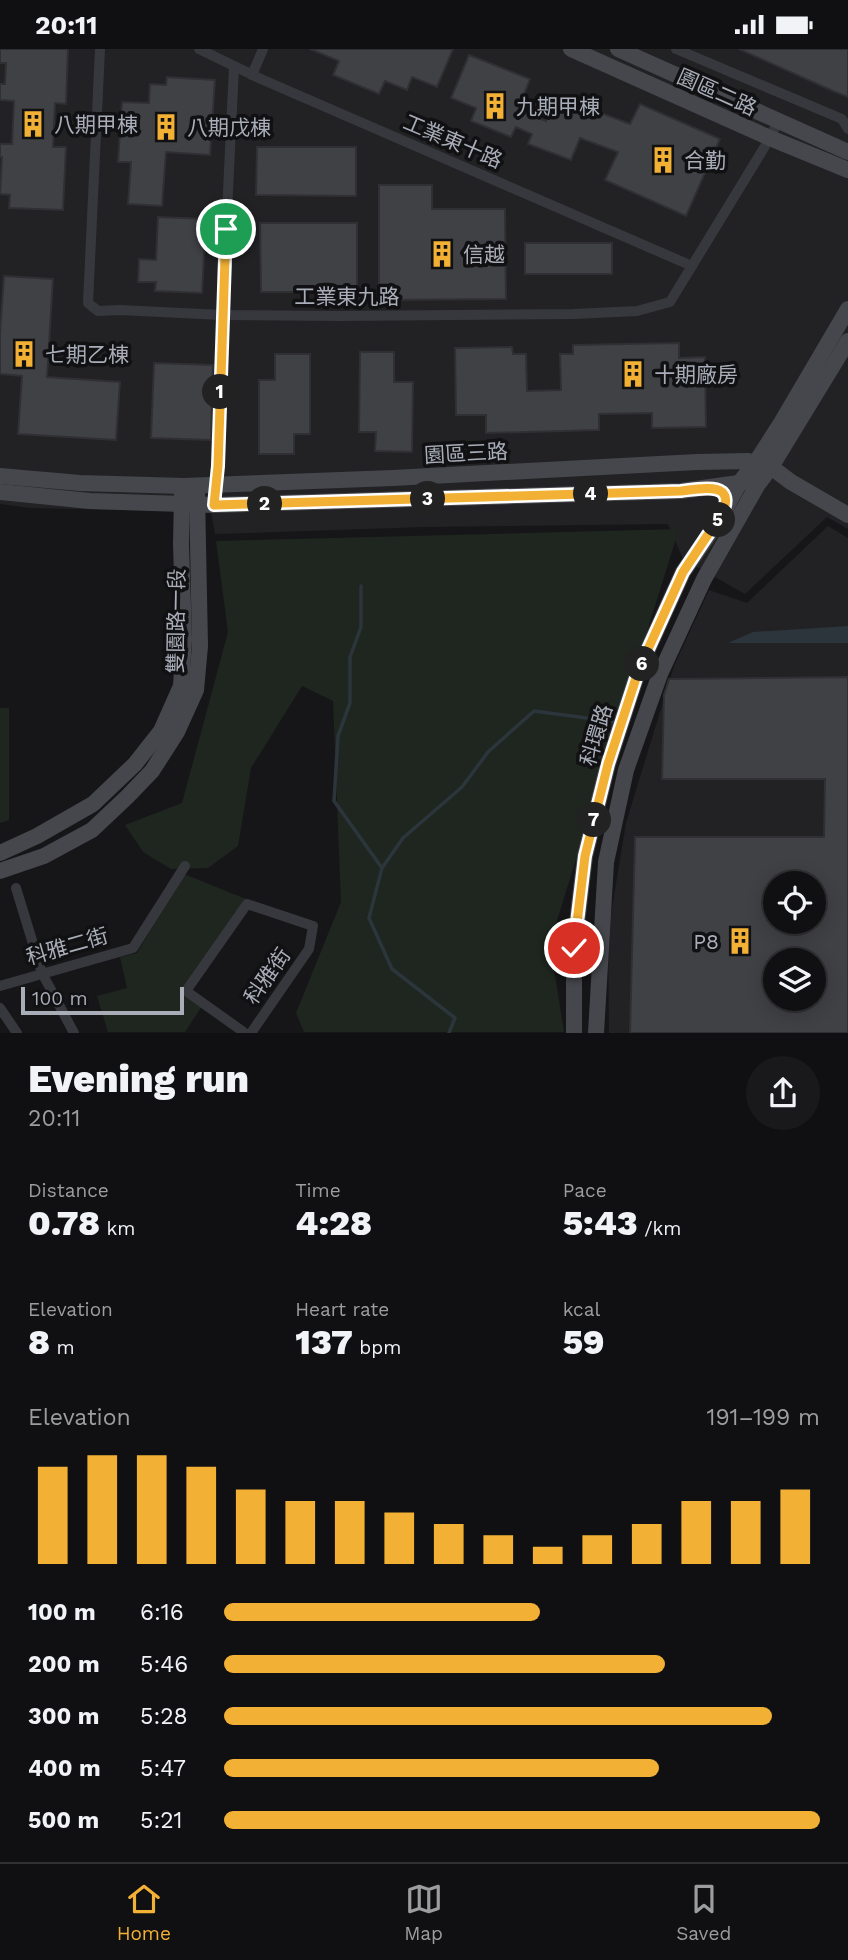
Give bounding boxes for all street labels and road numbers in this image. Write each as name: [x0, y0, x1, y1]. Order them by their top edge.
street label: 園區二路: [674, 63, 760, 121]
street label: 工業東十路: [400, 109, 506, 173]
street label: 工業東九路: [295, 284, 400, 309]
street label: 園區三路: [423, 438, 509, 468]
street label: 雙園路一段: [163, 568, 189, 674]
street label: 科環路: [575, 701, 617, 769]
street label: 科雅二街: [23, 922, 111, 970]
street label: 科雅街: [239, 943, 295, 1009]

